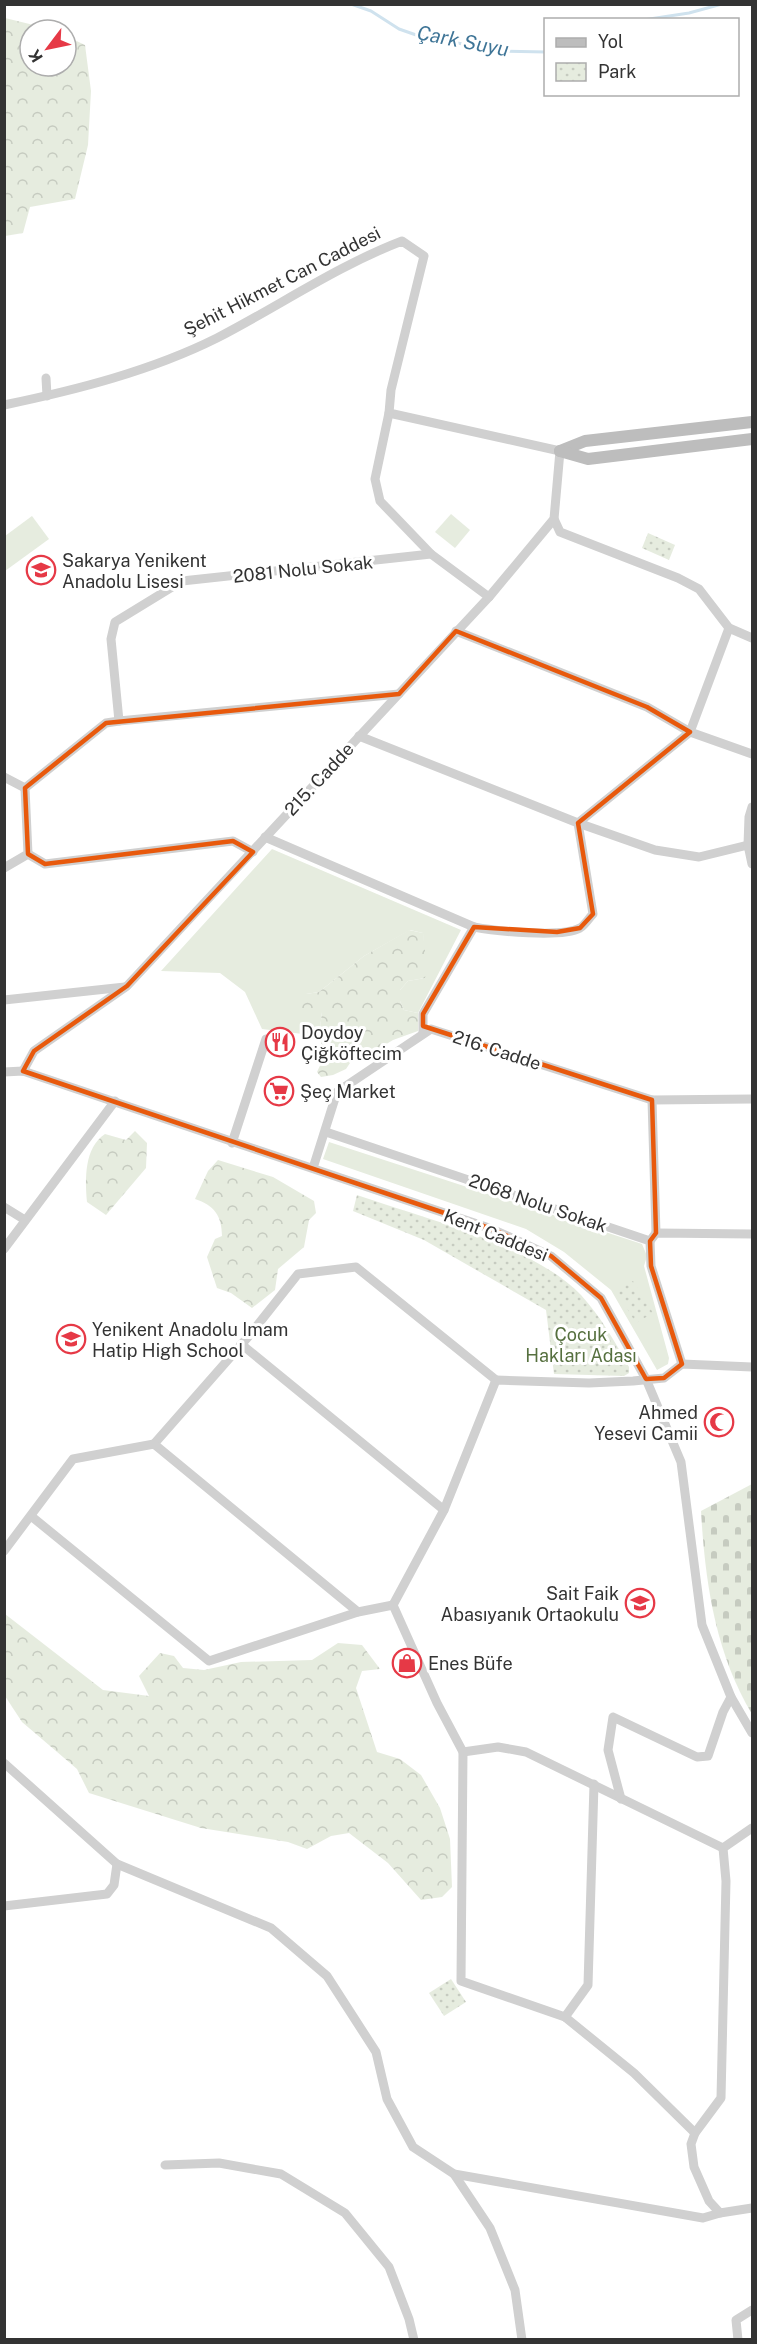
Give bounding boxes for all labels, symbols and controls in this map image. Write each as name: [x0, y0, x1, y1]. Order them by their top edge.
north arrow: [18, 18, 78, 78]
legend: [544, 18, 739, 96]
water label: Çark Suyu: [415, 20, 511, 62]
text: Yol: [598, 31, 623, 52]
text: K: [24, 45, 47, 66]
text: Park: [598, 61, 636, 82]
street label: Şehit Hikmet Can Caddesi: [180, 222, 384, 340]
place label: Sakarya Yenikent Anadolu Lisesi: [62, 550, 207, 592]
street label: 2081 Nolu Sokak: [232, 551, 374, 587]
school or university icon: Sakarya Yenikent Anadolu Lisesi: [25, 554, 57, 586]
street label: 215. Cadde: [280, 738, 358, 820]
place label: Doydoy Çiğköftecim: [301, 1022, 402, 1064]
restaurant icon: Doydoy Çiğköftecim: [264, 1026, 296, 1058]
street label: 216. Cadde: [450, 1026, 544, 1074]
supermarket icon: Şeç Market: [263, 1075, 295, 1107]
place label: Şeç Market: [300, 1081, 396, 1102]
street label: 2068 Nolu Sokak: [466, 1170, 610, 1236]
street label: Kent Caddesi: [441, 1205, 551, 1265]
place label: Yenikent Anadolu Imam Hatip High School: [92, 1319, 288, 1361]
school or university icon: Yenikent Anadolu Imam Hatip High School: [55, 1323, 87, 1355]
park label: Çocuk Hakları Adası: [525, 1324, 637, 1366]
place label: Ahmed Yesevi Camii: [594, 1402, 698, 1444]
mosque icon: Ahmed Yesevi Camii: [703, 1406, 735, 1438]
place label: Sait Faik Abasıyanık Ortaokulu: [441, 1583, 619, 1625]
school or university icon: Sait Faik Abasıyanık Ortaokulu: [624, 1587, 656, 1619]
shop icon: Enes Büfe: [391, 1647, 423, 1679]
place label: Enes Büfe: [428, 1653, 513, 1674]

